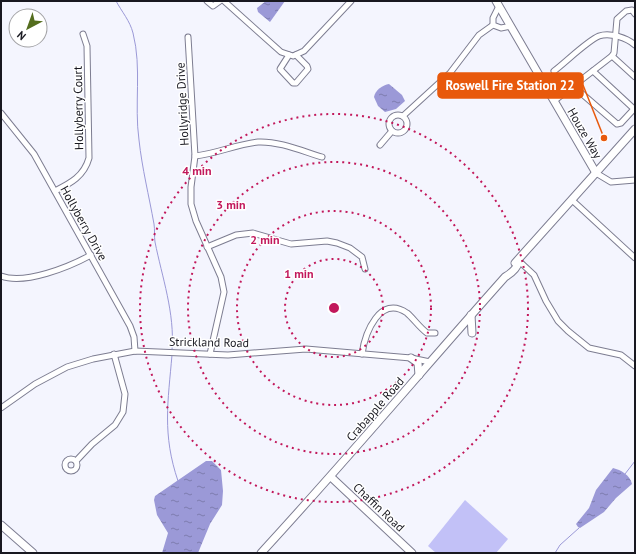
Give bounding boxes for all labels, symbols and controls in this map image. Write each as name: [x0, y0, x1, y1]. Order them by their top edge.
north arrow: [8, 8, 48, 48]
text: N: [14, 28, 29, 43]
street label: Hollyridge Drive: [172, 62, 192, 146]
street label: Hollyberry Court: [70, 66, 86, 150]
callout: Roswell Fire Station 22: [438, 73, 583, 98]
text: Roswell Fire Station 22: [445, 77, 575, 94]
street label: Houze Way: [564, 105, 606, 161]
text: 4 min: [182, 163, 212, 178]
street label: Hollyberry Drive: [57, 183, 111, 263]
text: 3 min: [216, 197, 246, 212]
text: 2 min: [250, 232, 280, 247]
text: 1 min: [284, 266, 314, 281]
centre of rings: [327, 301, 341, 315]
street label: Strickland Road: [169, 334, 249, 350]
street label: Crabapple Road: [343, 374, 407, 444]
street label: Chaffin Road: [350, 479, 408, 535]

